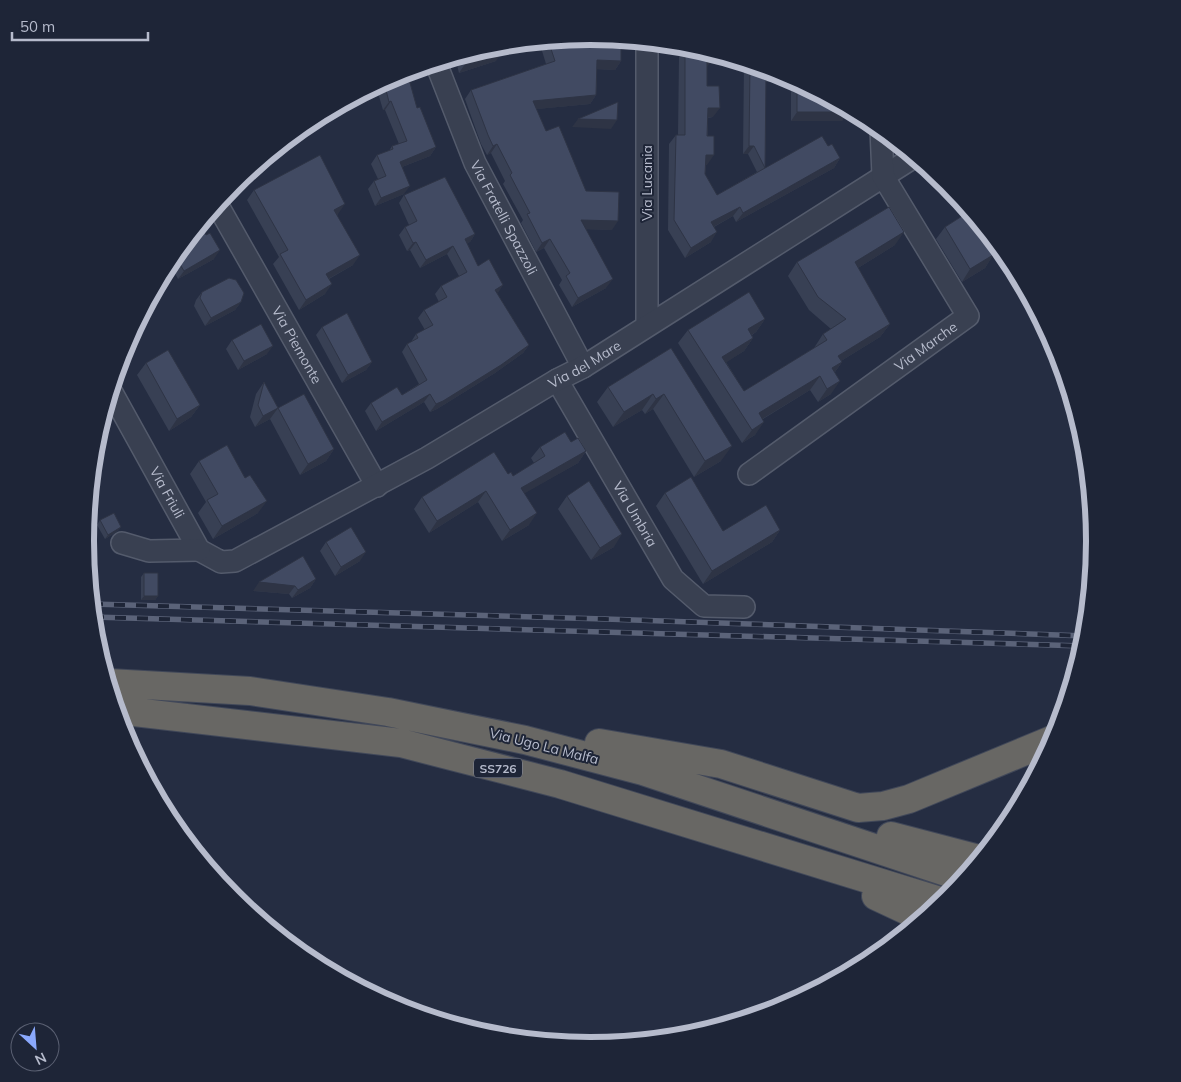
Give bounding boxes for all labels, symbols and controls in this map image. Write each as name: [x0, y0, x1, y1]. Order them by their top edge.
scale bar: [12, 10, 149, 42]
text: 50 m: [20, 17, 55, 36]
street label: Via Lucania: [638, 145, 656, 221]
street label: Via Fratelli Spazzoli: [466, 157, 542, 278]
street label: Via Piemonte: [268, 303, 326, 387]
street label: Via Marche: [891, 318, 961, 375]
street label: Via del Mare: [545, 336, 624, 392]
street label: Via Friuli: [146, 464, 189, 521]
street label: Via Umbria: [609, 478, 661, 550]
street label: Via Ugo La Malfa: [488, 724, 600, 768]
road number: SS726: [474, 758, 522, 778]
north arrow: [10, 1022, 60, 1072]
text: N: [32, 1048, 49, 1069]

